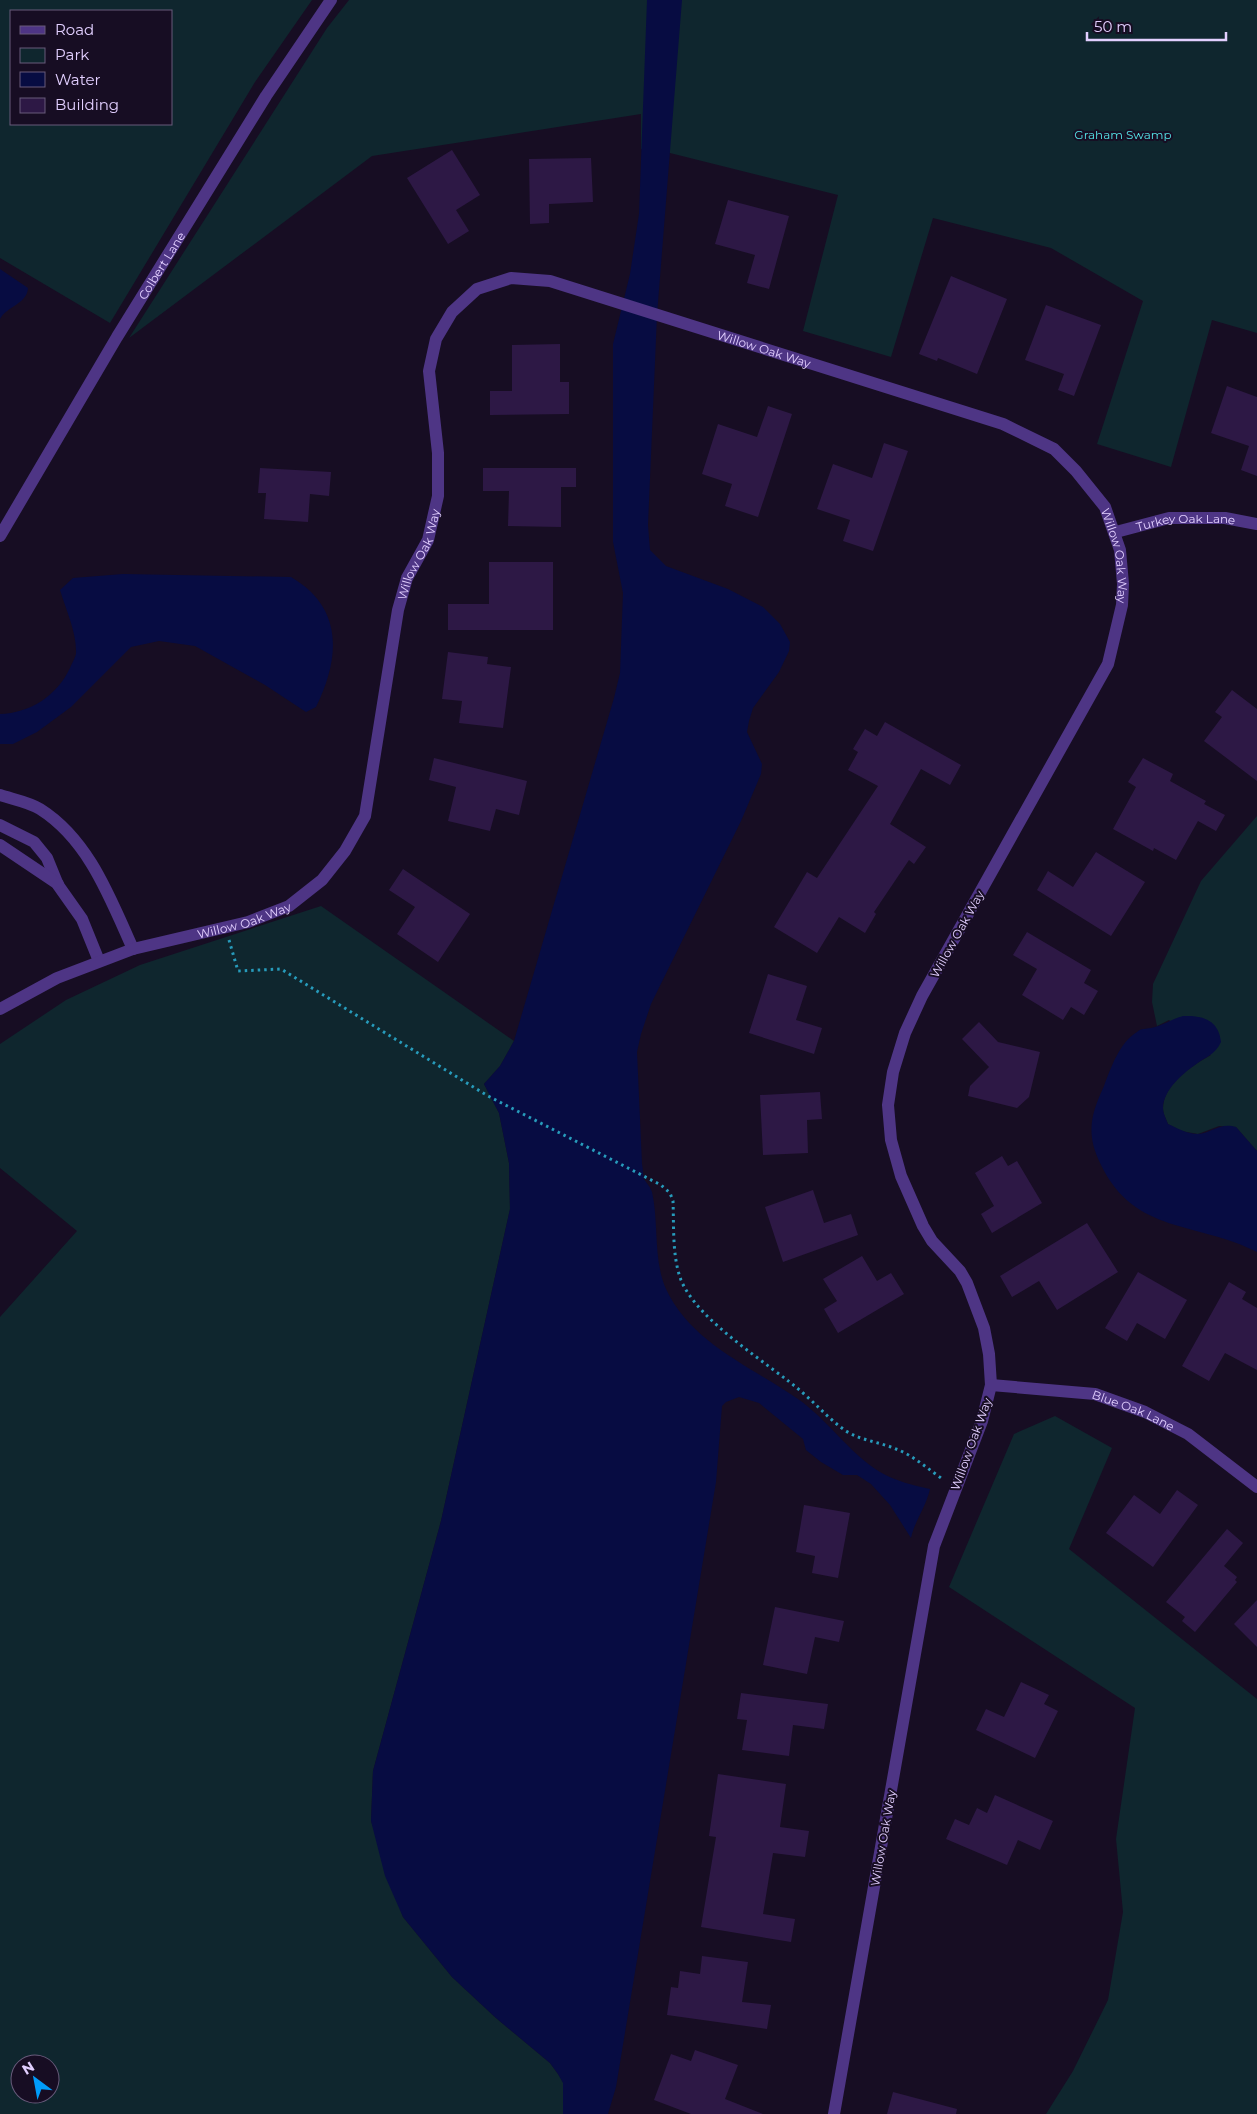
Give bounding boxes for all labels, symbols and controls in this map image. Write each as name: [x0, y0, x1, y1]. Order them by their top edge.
legend: [10, 10, 172, 125]
scale bar: [1087, 10, 1226, 42]
text: 50 m: [1094, 17, 1132, 36]
text: Road: [55, 20, 94, 39]
text: Park: [55, 45, 89, 64]
text: Water: [55, 70, 101, 89]
text: Building: [55, 95, 119, 114]
park label: Graham Swamp: [1074, 127, 1172, 142]
street label: Colbert Lane: [135, 229, 188, 302]
street label: Willow Oak Way: [715, 327, 813, 371]
street label: Willow Oak Way: [1098, 506, 1131, 604]
street label: Willow Oak Way: [394, 507, 442, 602]
street label: Turkey Oak Lane: [1134, 511, 1237, 534]
street label: Willow Oak Way: [927, 887, 987, 980]
street label: Willow Oak Way: [196, 898, 293, 941]
street label: Blue Oak Lane: [1090, 1386, 1177, 1433]
street label: Willow Oak Way: [947, 1395, 995, 1492]
street label: Willow Oak Way: [867, 1788, 899, 1887]
north arrow: [10, 2054, 60, 2104]
text: N: [19, 2057, 38, 2079]

